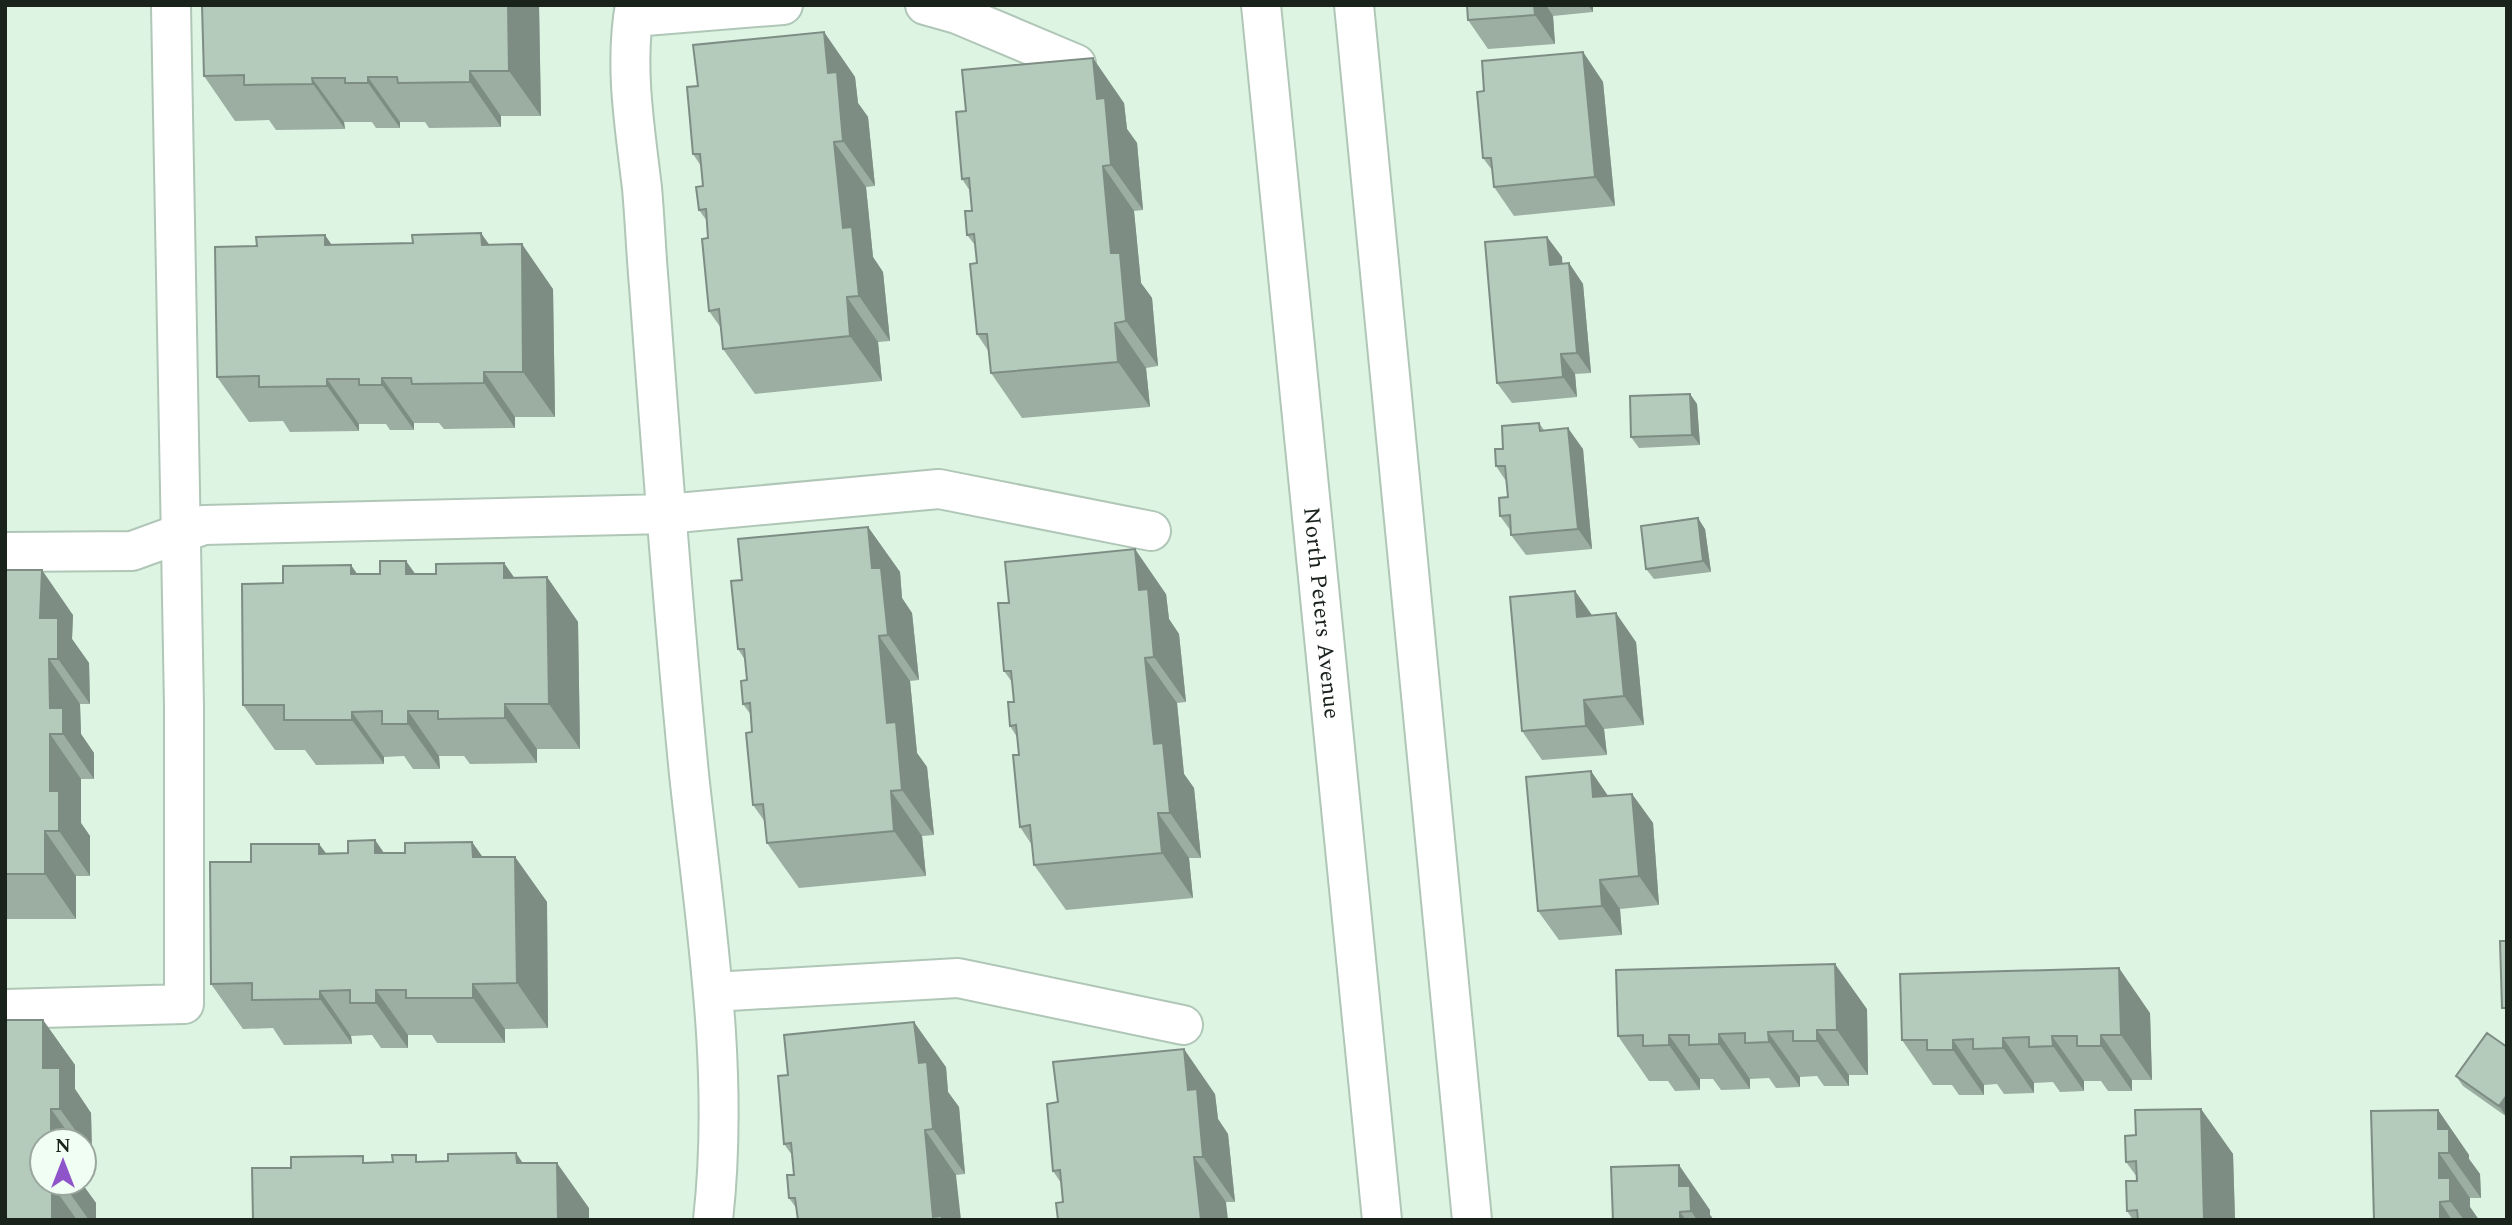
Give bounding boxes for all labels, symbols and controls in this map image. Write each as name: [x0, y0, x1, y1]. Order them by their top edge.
street label: North Peters Avenue: [1294, 505, 1350, 721]
north arrow: [28, 1127, 98, 1197]
text: N: [55, 1132, 71, 1161]

